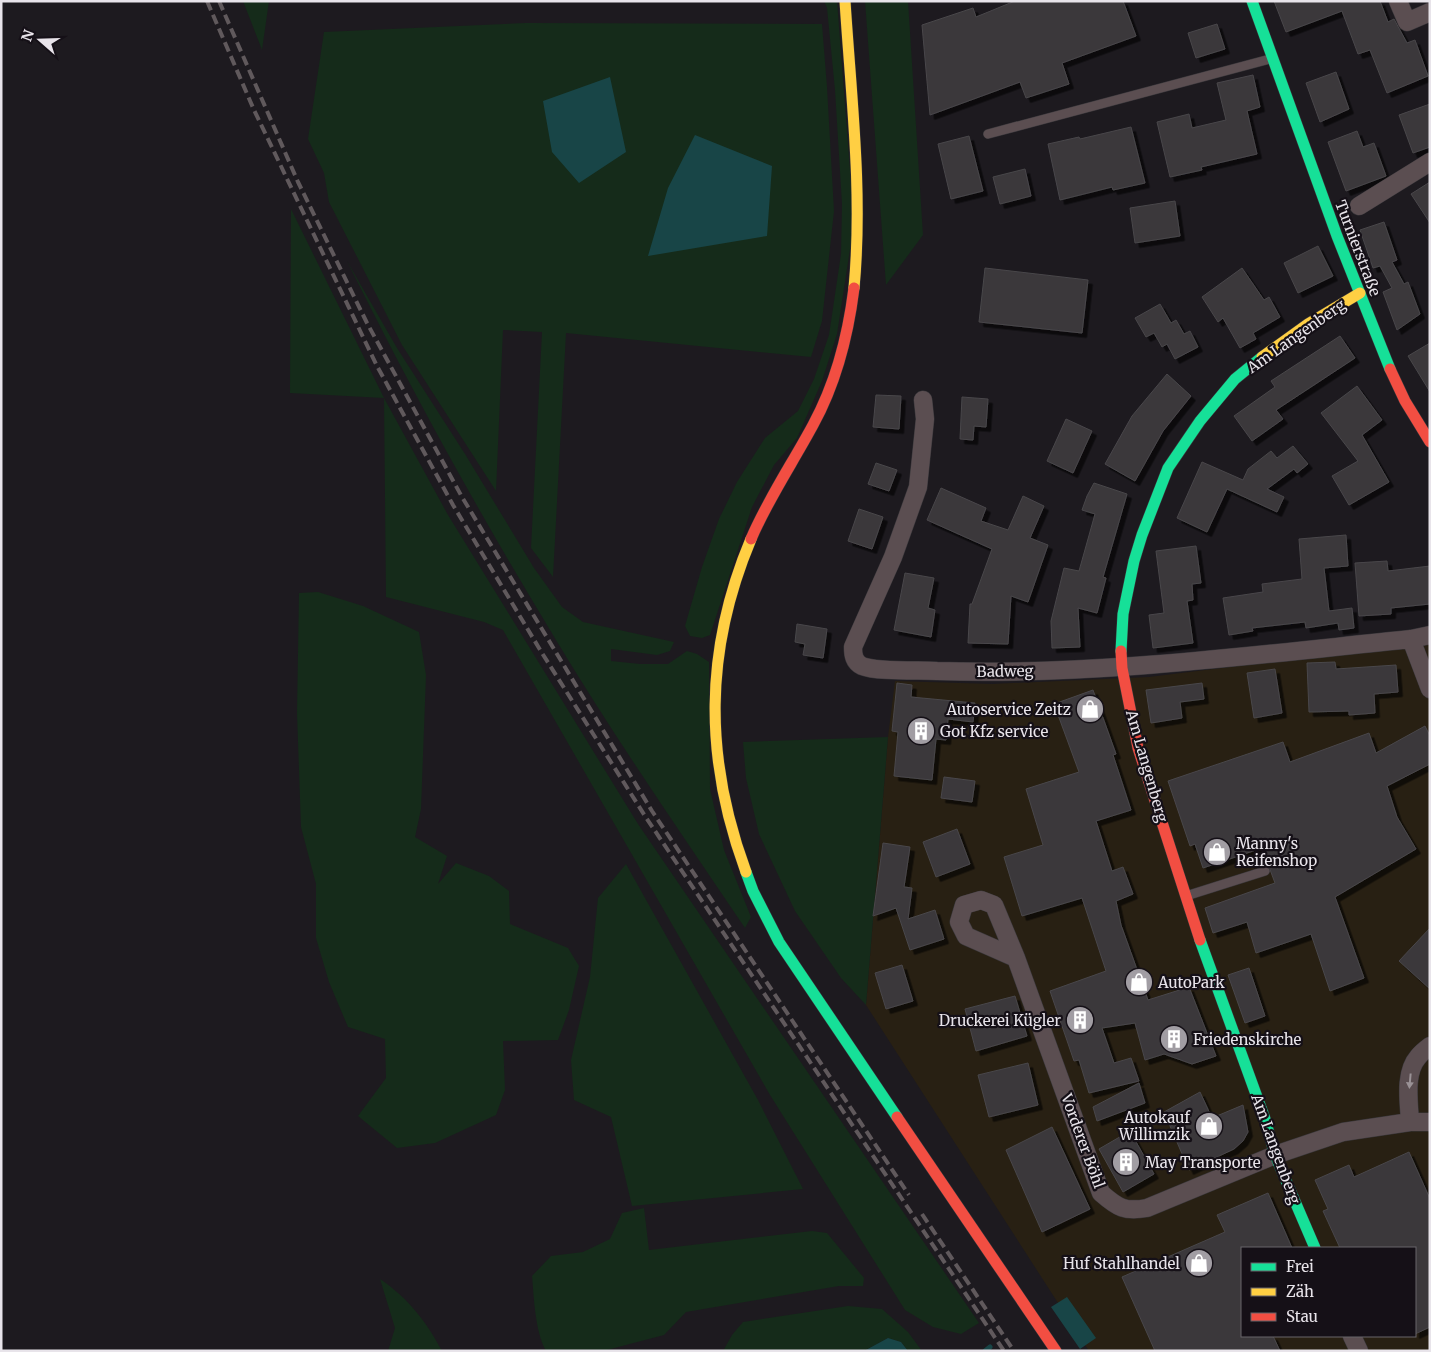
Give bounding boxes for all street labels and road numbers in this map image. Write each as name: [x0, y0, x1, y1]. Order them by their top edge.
street label: Turnierstraße: [1331, 197, 1385, 299]
street label: Am Langenberg: [1242, 295, 1349, 378]
street label: Badweg: [976, 661, 1034, 681]
street label: Am Langenberg: [1122, 707, 1172, 824]
street label: Vorderer Böhl: [1057, 1090, 1109, 1191]
street label: Am Langenberg: [1247, 1090, 1305, 1207]

